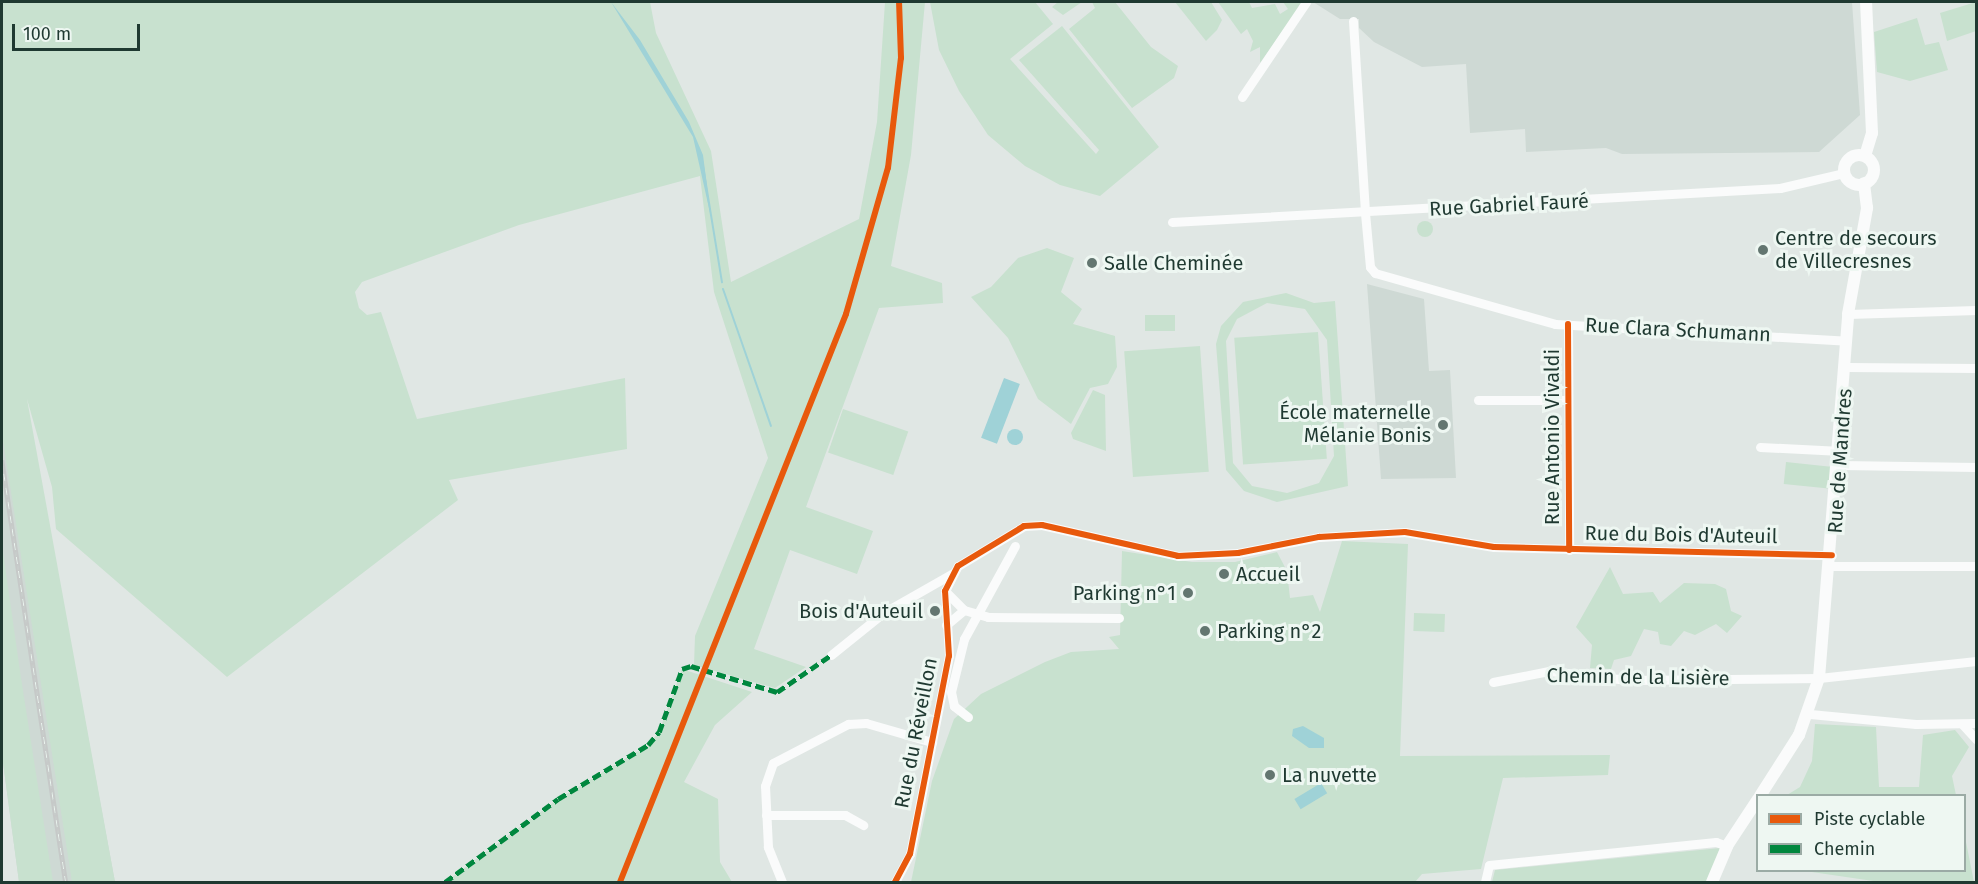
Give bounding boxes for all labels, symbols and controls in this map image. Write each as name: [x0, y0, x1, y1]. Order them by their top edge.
scale bar: [15, 12, 142, 50]
text: 100 m: [23, 23, 71, 45]
street label: Rue Gabriel Fauré: [1429, 189, 1589, 221]
place label: Centre de secours de Villecresnes: [1775, 226, 1937, 273]
marker: Centre de secours de Villecresnes: [1756, 243, 1770, 257]
place label: Salle Cheminée: [1104, 251, 1243, 275]
marker: Salle Cheminée: [1085, 256, 1099, 270]
street label: Rue Clara Schumann: [1584, 313, 1772, 347]
street label: Rue Antonio Vivaldi: [1540, 349, 1564, 525]
street label: Rue de Mandres: [1823, 388, 1857, 534]
place label: École maternelle Mélanie Bonis: [1279, 401, 1431, 448]
marker: École maternelle Mélanie Bonis: [1436, 418, 1450, 432]
street label: Rue du Bois d'Auteuil: [1584, 521, 1778, 549]
place label: Accueil: [1236, 562, 1300, 586]
marker: Accueil: [1217, 567, 1231, 581]
place label: Parking n°1: [1073, 581, 1176, 605]
marker: Parking n°1: [1181, 586, 1195, 600]
place label: Bois d'Auteuil: [799, 599, 923, 623]
marker: Bois d'Auteuil: [928, 604, 942, 618]
place label: Parking n°2: [1217, 619, 1321, 643]
marker: Parking n°2: [1198, 624, 1212, 638]
street label: Rue du Réveillon: [890, 656, 942, 810]
street label: Chemin de la Lisière: [1546, 663, 1730, 691]
place label: La nuvette: [1282, 763, 1377, 787]
marker: La nuvette: [1263, 768, 1277, 782]
legend: [1756, 794, 1966, 872]
text: Piste cyclable: [1814, 808, 1925, 830]
text: Chemin: [1814, 838, 1875, 860]

